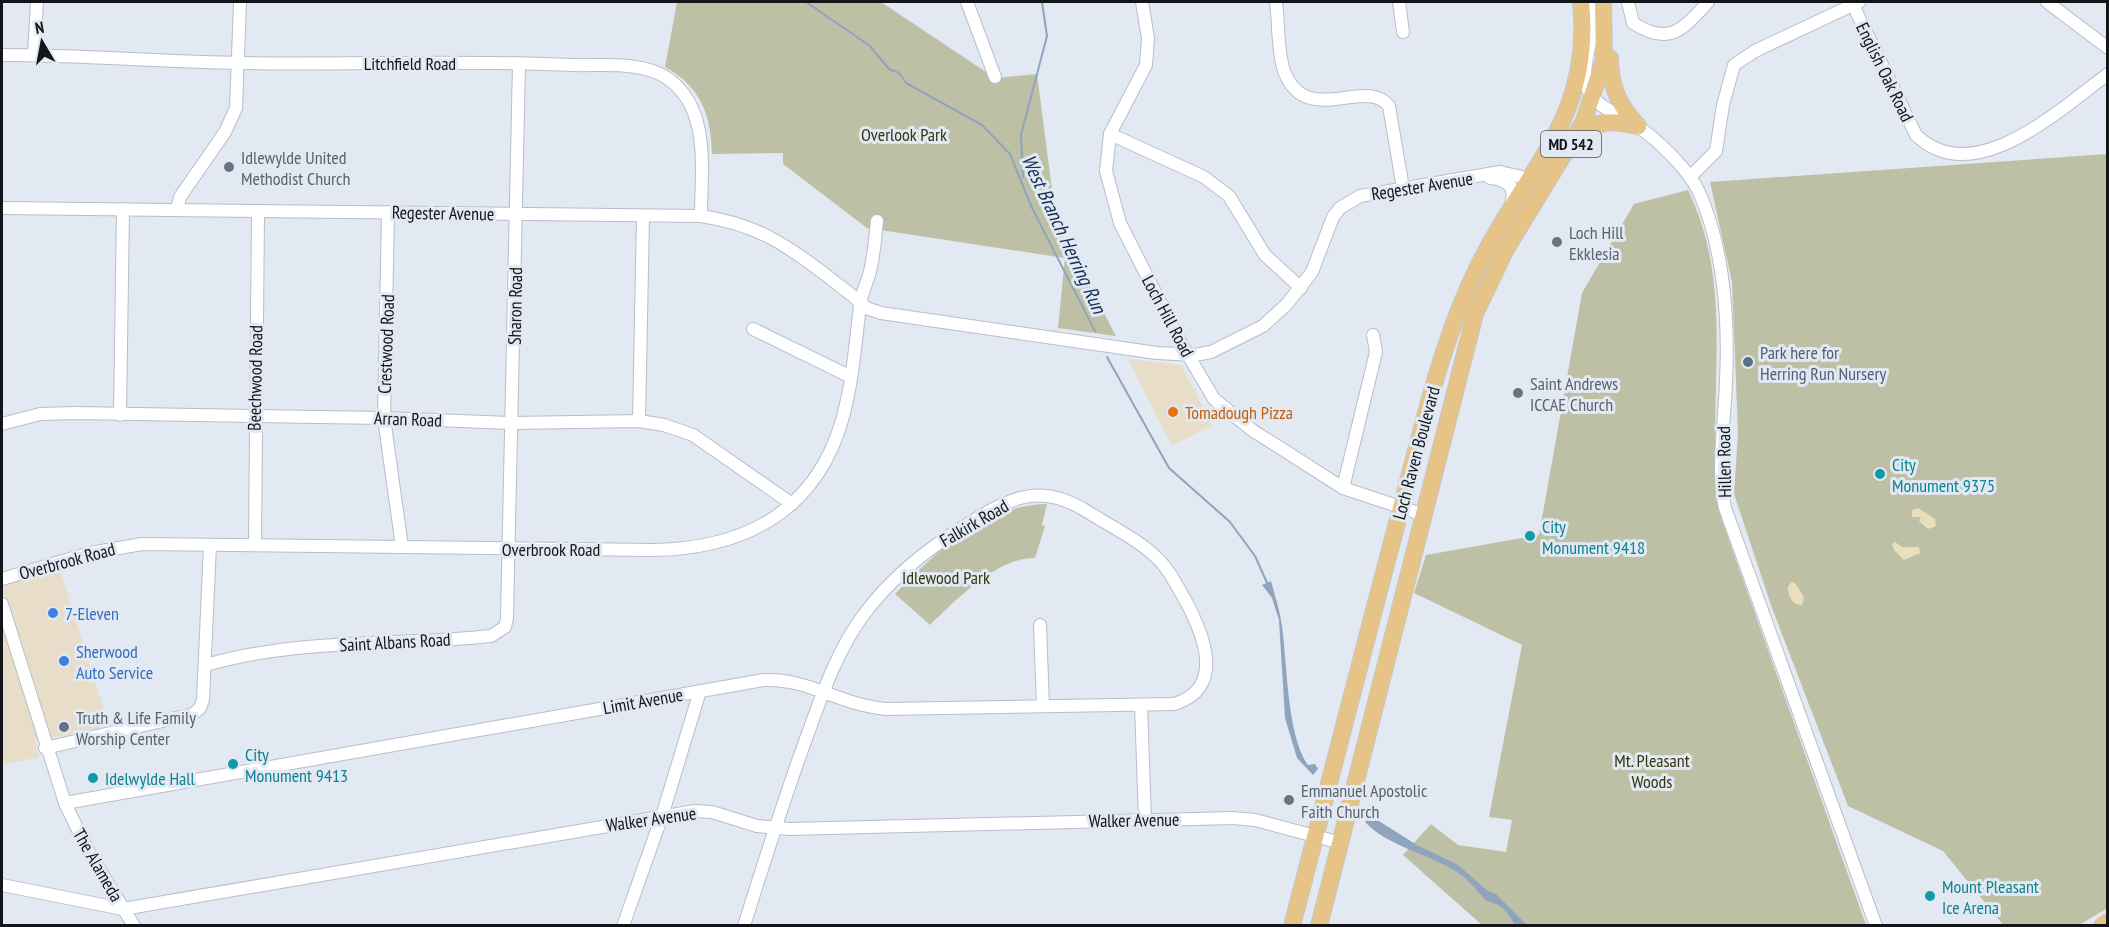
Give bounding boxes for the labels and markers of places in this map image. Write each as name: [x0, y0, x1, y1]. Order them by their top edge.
place label: Idlewylde United Methodist Church: [241, 146, 350, 190]
marker: Idlewylde United Methodist Church: [222, 160, 236, 174]
place label: Loch Hill Ekklesia: [1569, 221, 1624, 265]
marker: Loch Hill Ekklesia: [1550, 235, 1564, 249]
place label: Park here for Herring Run Nursery: [1760, 341, 1886, 385]
marker: Park here for Herring Run Nursery: [1741, 355, 1755, 369]
place label: Saint Andrews ICCAE Church: [1530, 372, 1618, 416]
marker: Saint Andrews ICCAE Church: [1511, 386, 1525, 400]
place label: Tomadough Pizza: [1185, 401, 1293, 424]
marker: Tomadough Pizza: [1166, 405, 1180, 419]
place label: City Monument 9375: [1892, 453, 1995, 497]
marker: City Monument 9375: [1873, 467, 1887, 481]
place label: City Monument 9418: [1542, 515, 1645, 559]
marker: City Monument 9418: [1523, 529, 1537, 543]
place label: 7-Eleven: [65, 602, 119, 625]
marker: 7-Eleven: [46, 606, 60, 620]
place label: Sherwood Auto Service: [76, 640, 153, 684]
marker: Sherwood Auto Service: [57, 654, 71, 668]
place label: Truth & Life Family Worship Center: [76, 706, 196, 750]
marker: Truth & Life Family Worship Center: [57, 720, 71, 734]
place label: City Monument 9413: [245, 743, 348, 787]
marker: City Monument 9413: [226, 757, 240, 771]
place label: Idelwylde Hall: [105, 767, 195, 790]
marker: Idelwylde Hall: [86, 771, 100, 785]
place label: Emmanuel Apostolic Faith Church: [1301, 779, 1428, 823]
marker: Emmanuel Apostolic Faith Church: [1282, 793, 1296, 807]
place label: Mount Pleasant Ice Arena: [1942, 875, 2039, 919]
marker: Mount Pleasant Ice Arena: [1923, 889, 1937, 903]

